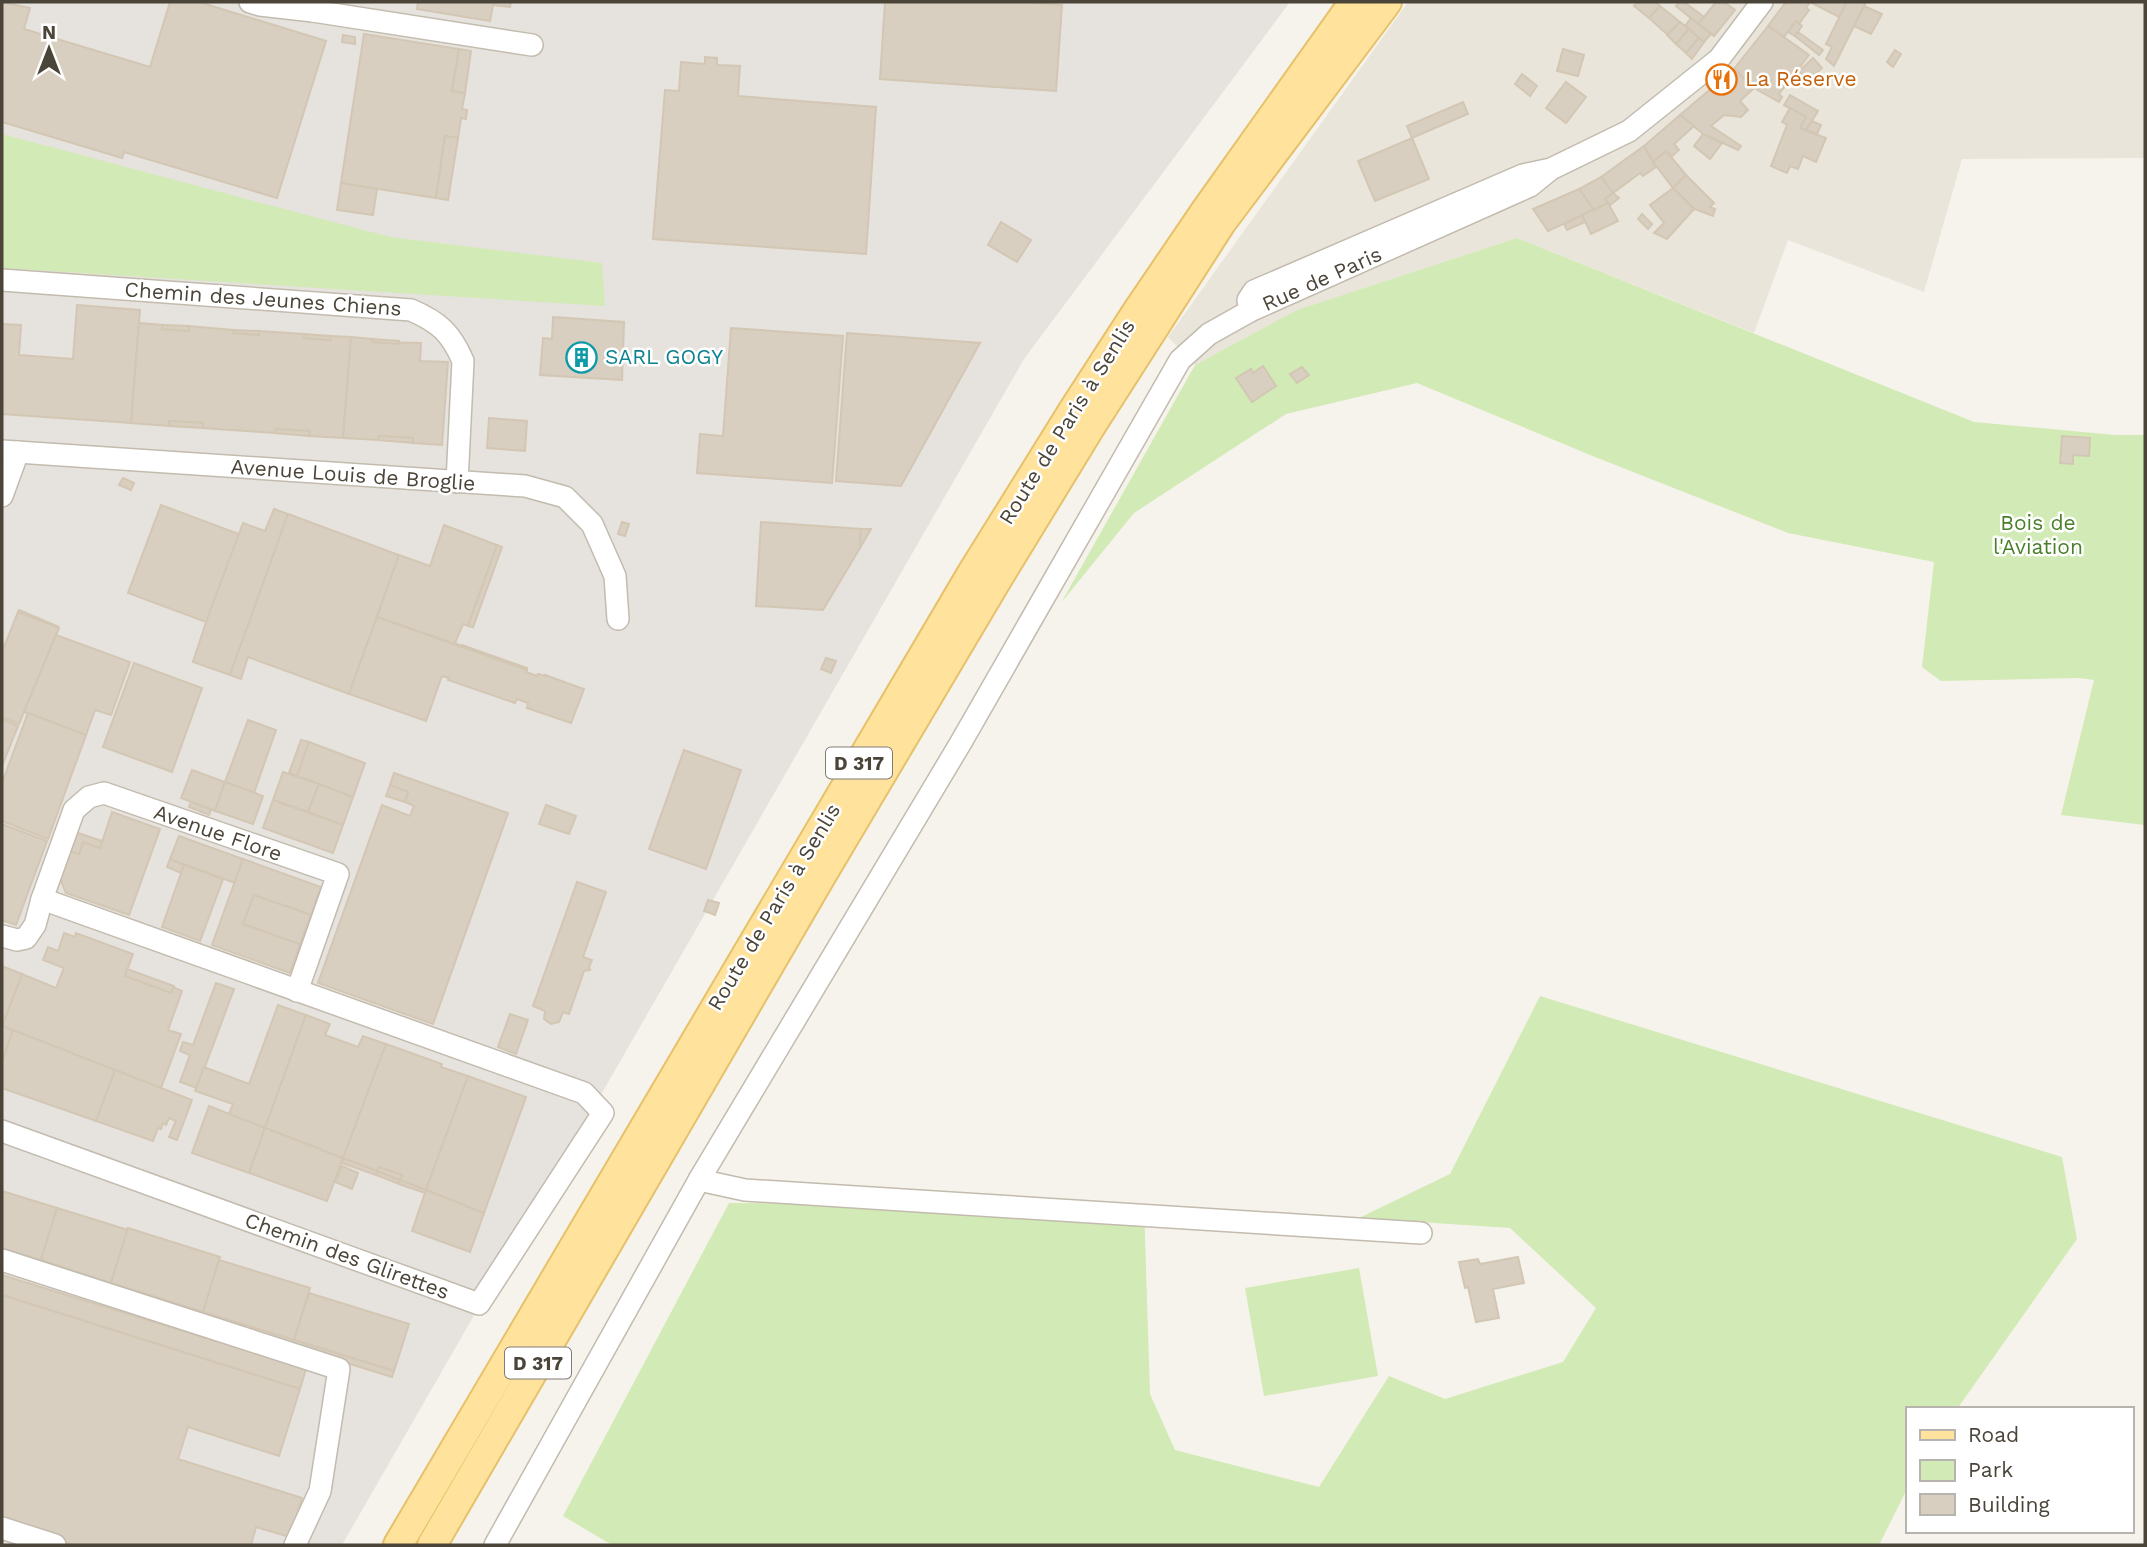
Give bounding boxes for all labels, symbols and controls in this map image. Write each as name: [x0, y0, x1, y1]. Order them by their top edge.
north arrow: [14, 14, 84, 84]
text: N: [42, 21, 56, 44]
restaurant icon: La Réserve: [1705, 62, 1739, 96]
place label: La Réserve: [1745, 66, 1857, 91]
street label: Rue de Paris: [1258, 241, 1386, 316]
street label: Chemin des Jeunes Chiens: [124, 276, 402, 321]
street label: Route de Paris à Senlis: [993, 315, 1140, 529]
building icon: SARL GOGY: [565, 340, 599, 374]
place label: SARL GOGY: [605, 344, 723, 369]
street label: Avenue Louis de Broglie: [230, 453, 476, 496]
park label: Bois de l'Aviation: [1993, 510, 2083, 559]
road number: D 317: [826, 748, 892, 778]
street label: Avenue Flore: [151, 799, 285, 866]
street label: Route de Paris à Senlis: [702, 799, 845, 1015]
street label: Chemin des Glirettes: [242, 1207, 453, 1304]
road number: D 317: [505, 1348, 571, 1378]
legend: [1906, 1407, 2133, 1533]
text: Road: [1968, 1422, 2019, 1447]
text: Park: [1968, 1457, 2013, 1482]
text: Building: [1968, 1492, 2050, 1517]

